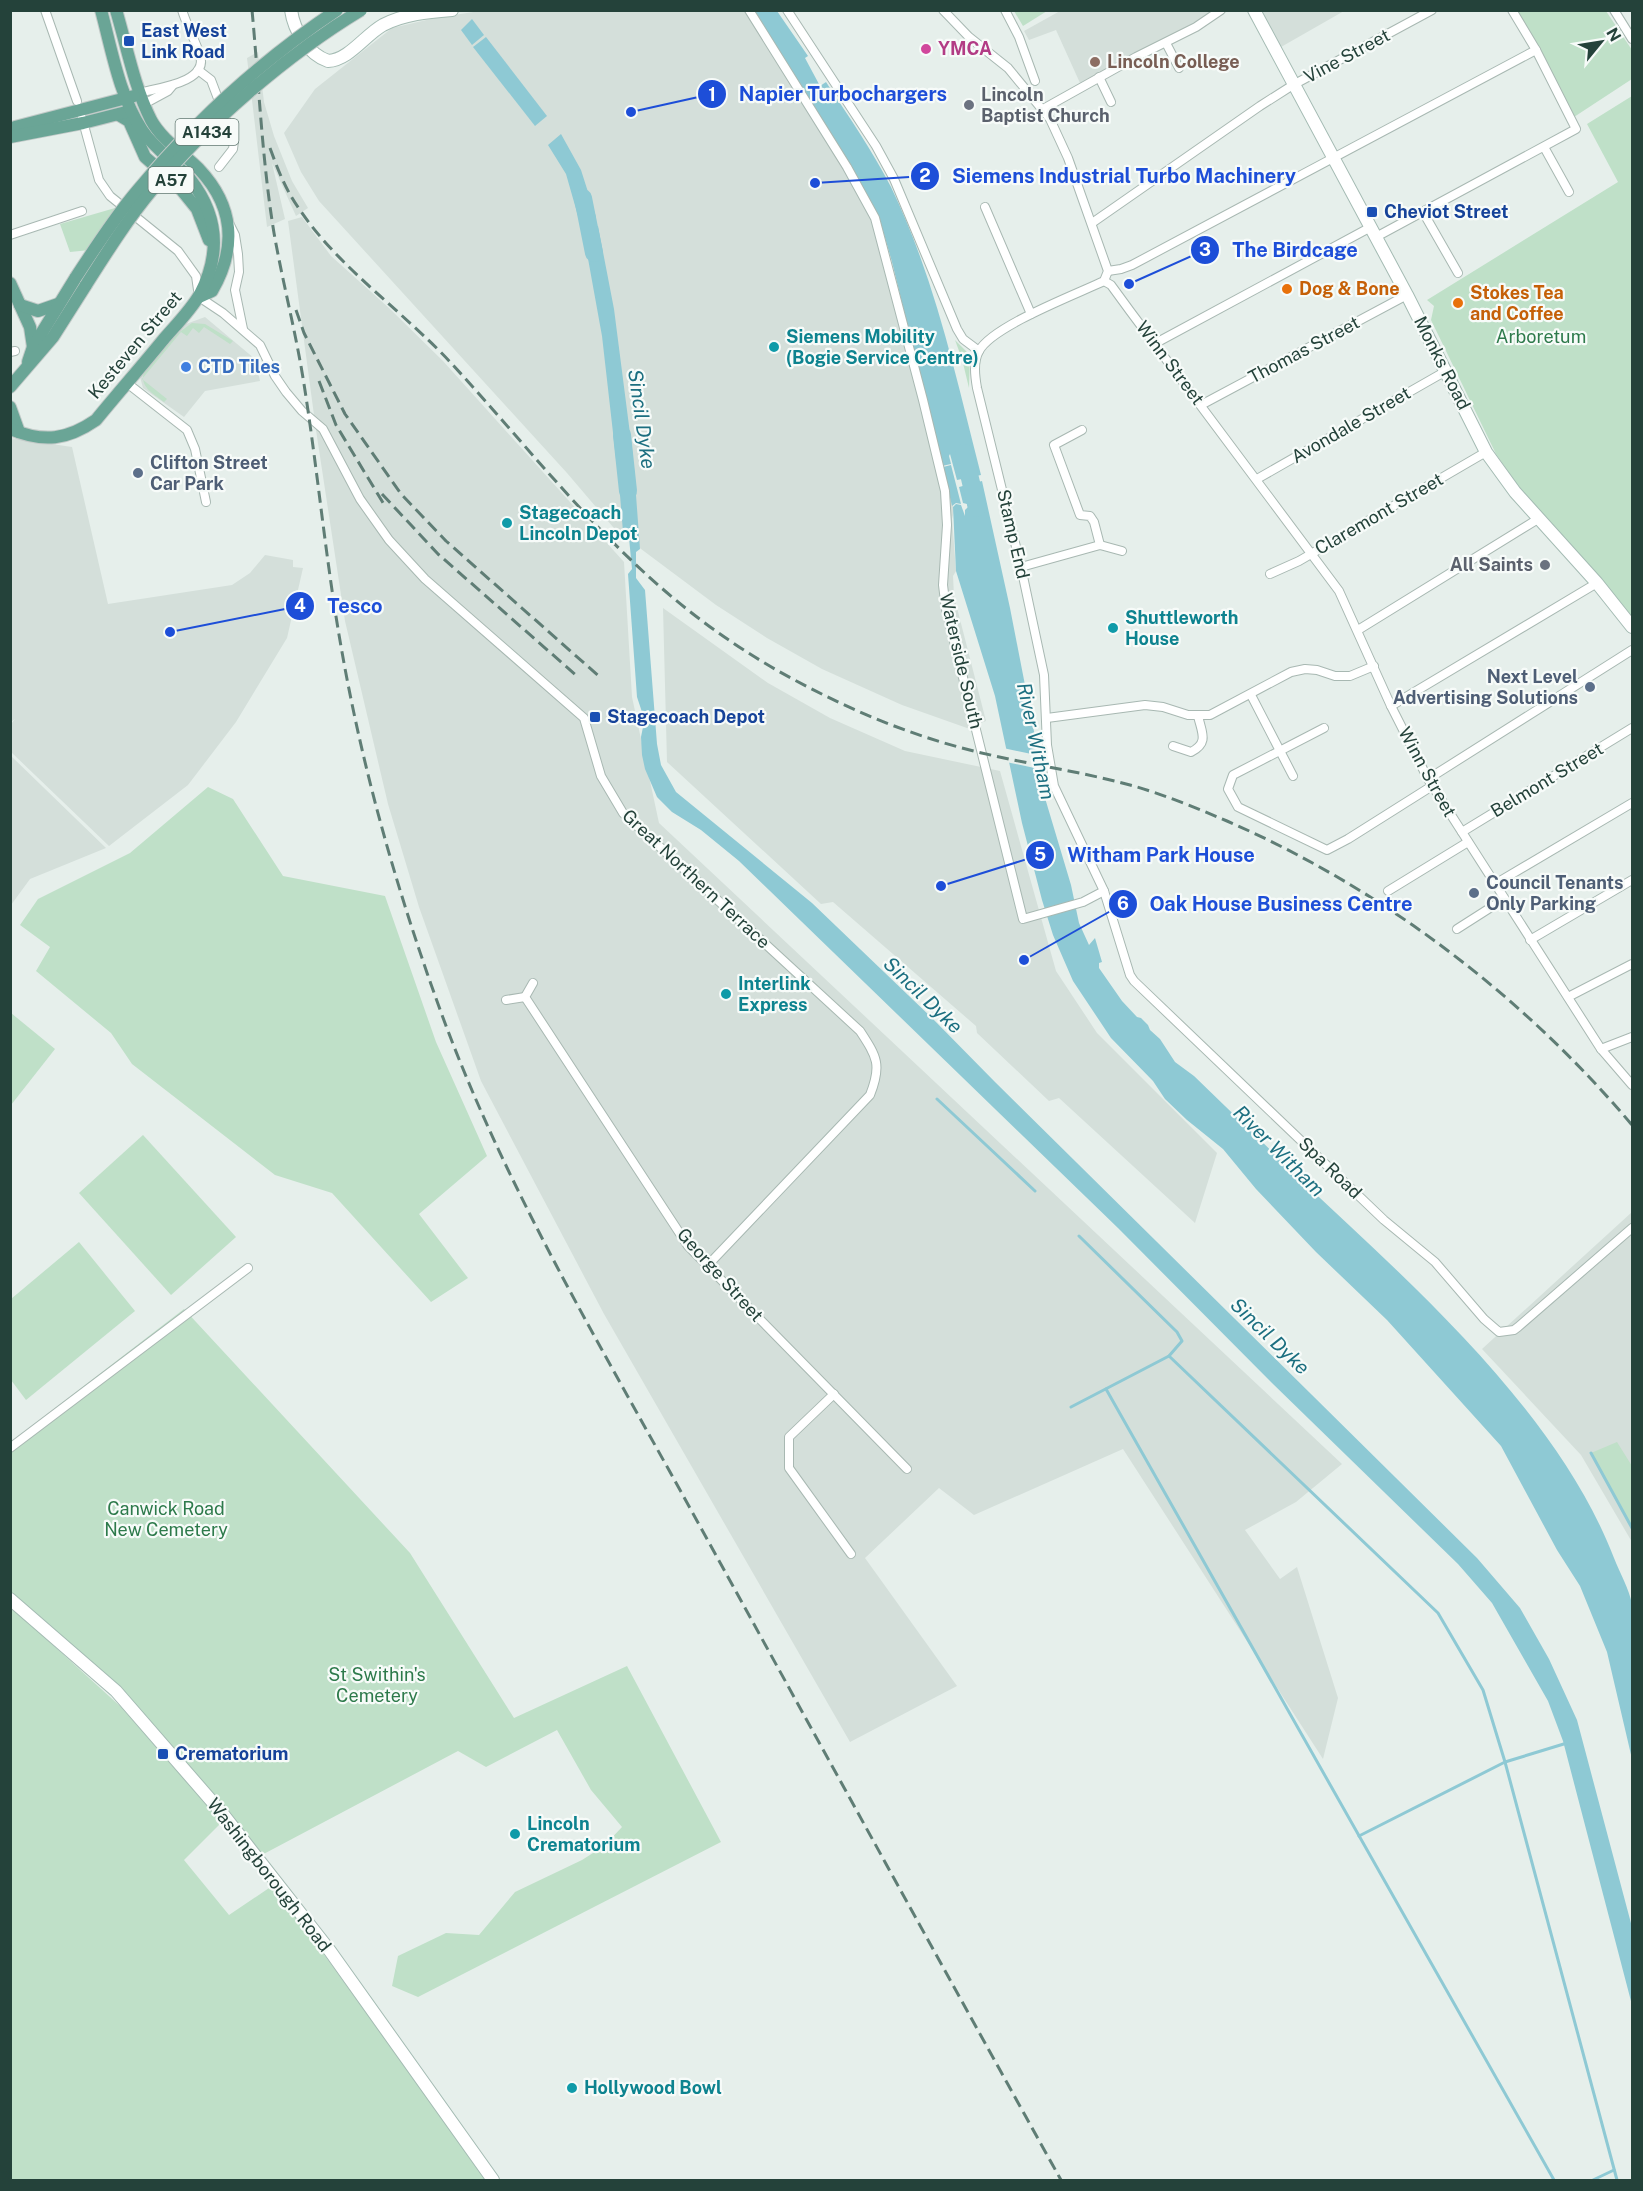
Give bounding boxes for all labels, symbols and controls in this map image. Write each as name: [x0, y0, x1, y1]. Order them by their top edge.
north arrow: [1571, 12, 1631, 72]
place label: East West Link Road: [141, 20, 227, 62]
street label: Vine Street: [1300, 24, 1393, 87]
text: N: [1602, 25, 1625, 45]
marker: East West Link Road: [122, 34, 136, 48]
place label: YMCA: [938, 38, 992, 59]
marker: YMCA: [919, 42, 933, 56]
place label: Lincoln College: [1107, 51, 1240, 72]
marker: Lincoln College: [1088, 55, 1102, 69]
callout: Napier Turbochargers: [697, 75, 959, 113]
text: Napier Turbochargers: [739, 82, 947, 106]
text: 1: [708, 84, 716, 105]
place label: Lincoln Baptist Church: [981, 84, 1110, 126]
marker: Lincoln Baptist Church: [962, 98, 976, 112]
road number: A1434: [176, 119, 238, 145]
callout: Siemens Industrial Turbo Machinery: [910, 157, 1308, 195]
text: Siemens Industrial Turbo Machinery: [952, 164, 1296, 188]
text: 2: [919, 165, 931, 186]
road number: A57: [148, 167, 194, 193]
place label: Cheviot Street: [1384, 201, 1509, 222]
marker: Cheviot Street: [1365, 205, 1379, 219]
callout: The Birdcage: [1190, 231, 1370, 269]
text: The Birdcage: [1232, 238, 1358, 262]
text: 3: [1199, 239, 1211, 260]
place label: Dog & Bone: [1299, 278, 1400, 299]
marker: Dog & Bone: [1280, 282, 1294, 296]
place label: Stokes Tea and Coffee: [1470, 282, 1564, 324]
street label: Kesteven Street: [84, 287, 186, 403]
marker: Stokes Tea and Coffee: [1451, 296, 1465, 310]
street label: Thomas Street: [1245, 311, 1363, 388]
street label: Monks Road: [1410, 312, 1475, 413]
street label: Winn Street: [1132, 317, 1209, 409]
place label: Siemens Mobility (Bogie Service Centre): [786, 326, 979, 368]
park label: Arboretum: [1496, 326, 1586, 347]
marker: Siemens Mobility (Bogie Service Centre): [767, 340, 781, 354]
place label: CTD Tiles: [198, 356, 280, 377]
marker: CTD Tiles: [179, 360, 193, 374]
water label: Sincil Dyke: [623, 368, 661, 470]
street label: Avondale Street: [1288, 382, 1414, 467]
place label: Clifton Street Car Park: [150, 452, 268, 494]
marker: Clifton Street Car Park: [131, 466, 145, 480]
street label: Claremont Street: [1311, 468, 1447, 559]
street label: Stamp End: [993, 487, 1034, 581]
place label: Stagecoach Lincoln Depot: [519, 502, 638, 544]
marker: Stagecoach Lincoln Depot: [500, 516, 514, 530]
place label: All Saints: [1450, 554, 1533, 575]
marker: All Saints: [1538, 558, 1552, 572]
callout: Tesco: [285, 587, 394, 625]
street label: Waterside South: [936, 591, 987, 731]
text: Tesco: [327, 594, 383, 618]
text: 4: [294, 595, 306, 616]
place label: Shuttleworth House: [1125, 607, 1239, 649]
marker: Shuttleworth House: [1106, 621, 1120, 635]
place label: Next Level Advertising Solutions: [1393, 666, 1578, 708]
water label: River Witham: [1012, 680, 1060, 802]
marker: Next Level Advertising Solutions: [1583, 680, 1597, 694]
place label: Stagecoach Depot: [607, 706, 765, 727]
marker: Stagecoach Depot: [588, 710, 602, 724]
street label: Winn Street: [1394, 723, 1461, 820]
street label: Belmont Street: [1487, 738, 1607, 821]
street label: Great Northern Terrace: [618, 805, 774, 953]
callout: Witham Park House: [1025, 836, 1267, 874]
text: Witham Park House: [1067, 843, 1255, 867]
text: 5: [1034, 844, 1046, 865]
place label: Council Tenants Only Parking: [1486, 872, 1624, 914]
callout: Oak House Business Centre: [1108, 885, 1425, 923]
marker: Council Tenants Only Parking: [1467, 886, 1481, 900]
text: Oak House Business Centre: [1150, 892, 1413, 916]
text: 6: [1117, 893, 1129, 914]
water label: Sincil Dyke: [879, 952, 968, 1039]
place label: Interlink Express: [738, 973, 811, 1015]
marker: Interlink Express: [719, 987, 733, 1001]
water label: River Witham: [1228, 1100, 1330, 1202]
street label: Spa Road: [1294, 1132, 1366, 1203]
street label: George Street: [673, 1224, 768, 1326]
water label: Sincil Dyke: [1226, 1293, 1315, 1380]
park label: Canwick Road New Cemetery: [104, 1498, 228, 1540]
park label: St Swithin's Cemetery: [328, 1664, 426, 1706]
place label: Crematorium: [175, 1743, 288, 1764]
marker: Crematorium: [156, 1747, 170, 1761]
street label: Washingborough Road: [203, 1794, 336, 1956]
place label: Lincoln Crematorium: [527, 1813, 640, 1855]
marker: Lincoln Crematorium: [508, 1827, 522, 1841]
place label: Hollywood Bowl: [584, 2077, 722, 2098]
marker: Hollywood Bowl: [565, 2081, 579, 2095]

